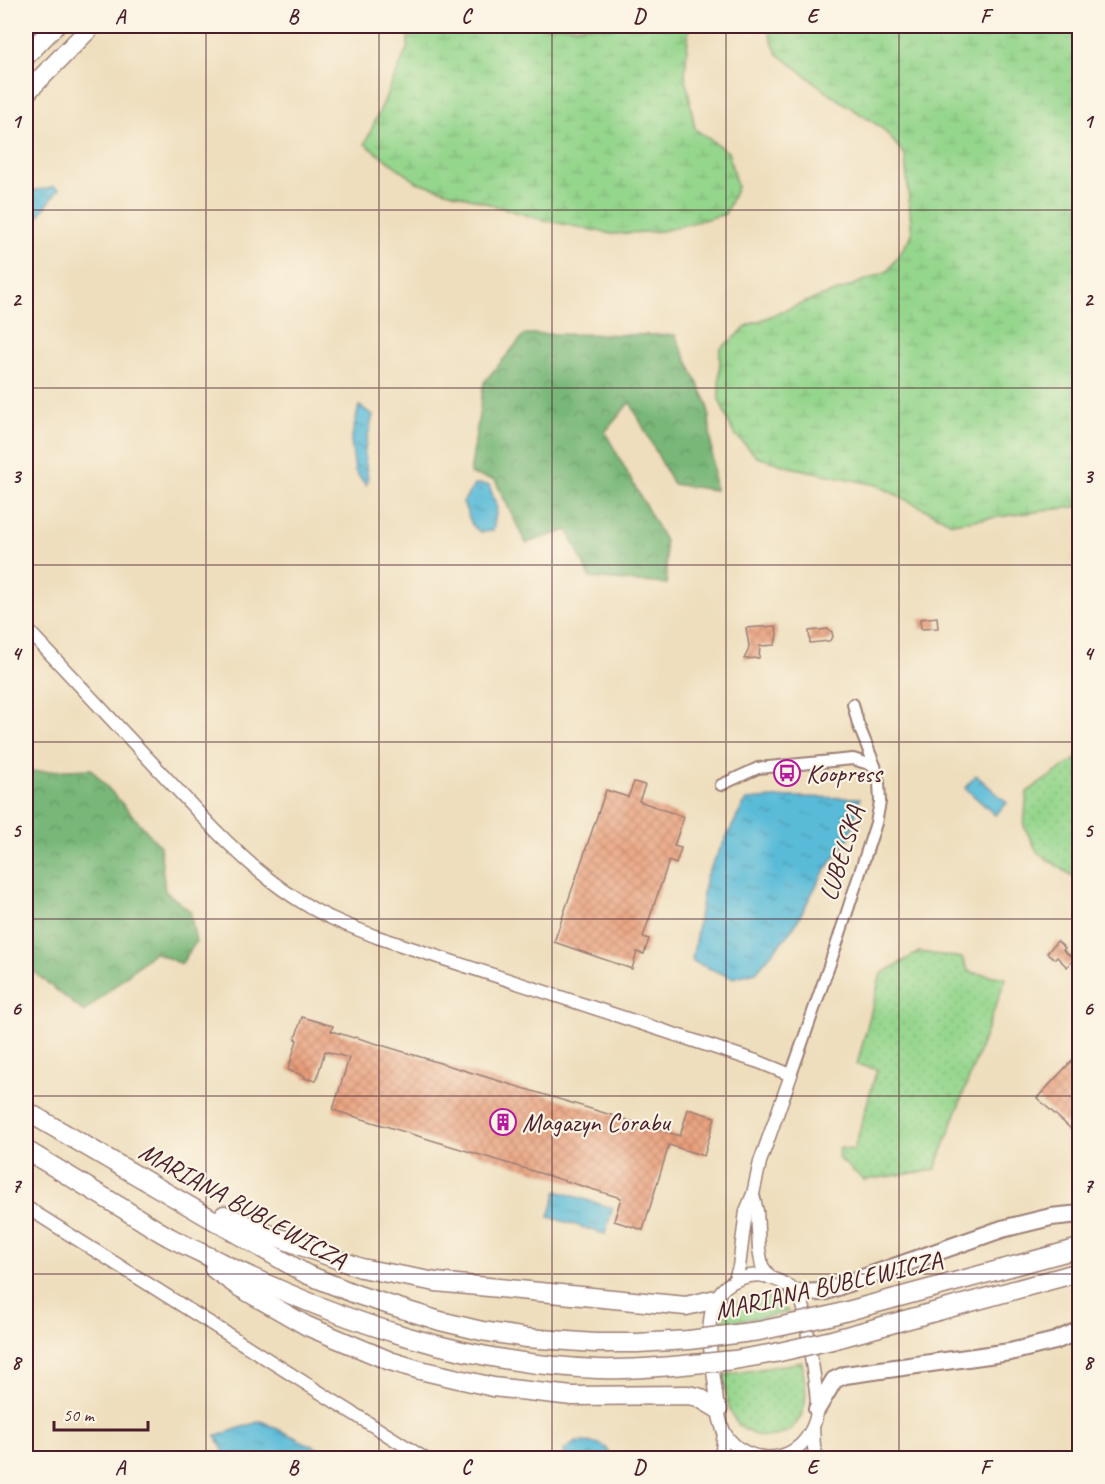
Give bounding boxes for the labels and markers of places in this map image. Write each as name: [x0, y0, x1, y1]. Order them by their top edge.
place label: Koopress: [806, 757, 884, 790]
bus stop icon: Koopress: [772, 758, 802, 788]
place label: Magazyn Corabu: [522, 1106, 672, 1139]
building icon: Magazyn Corabu: [488, 1107, 518, 1137]

